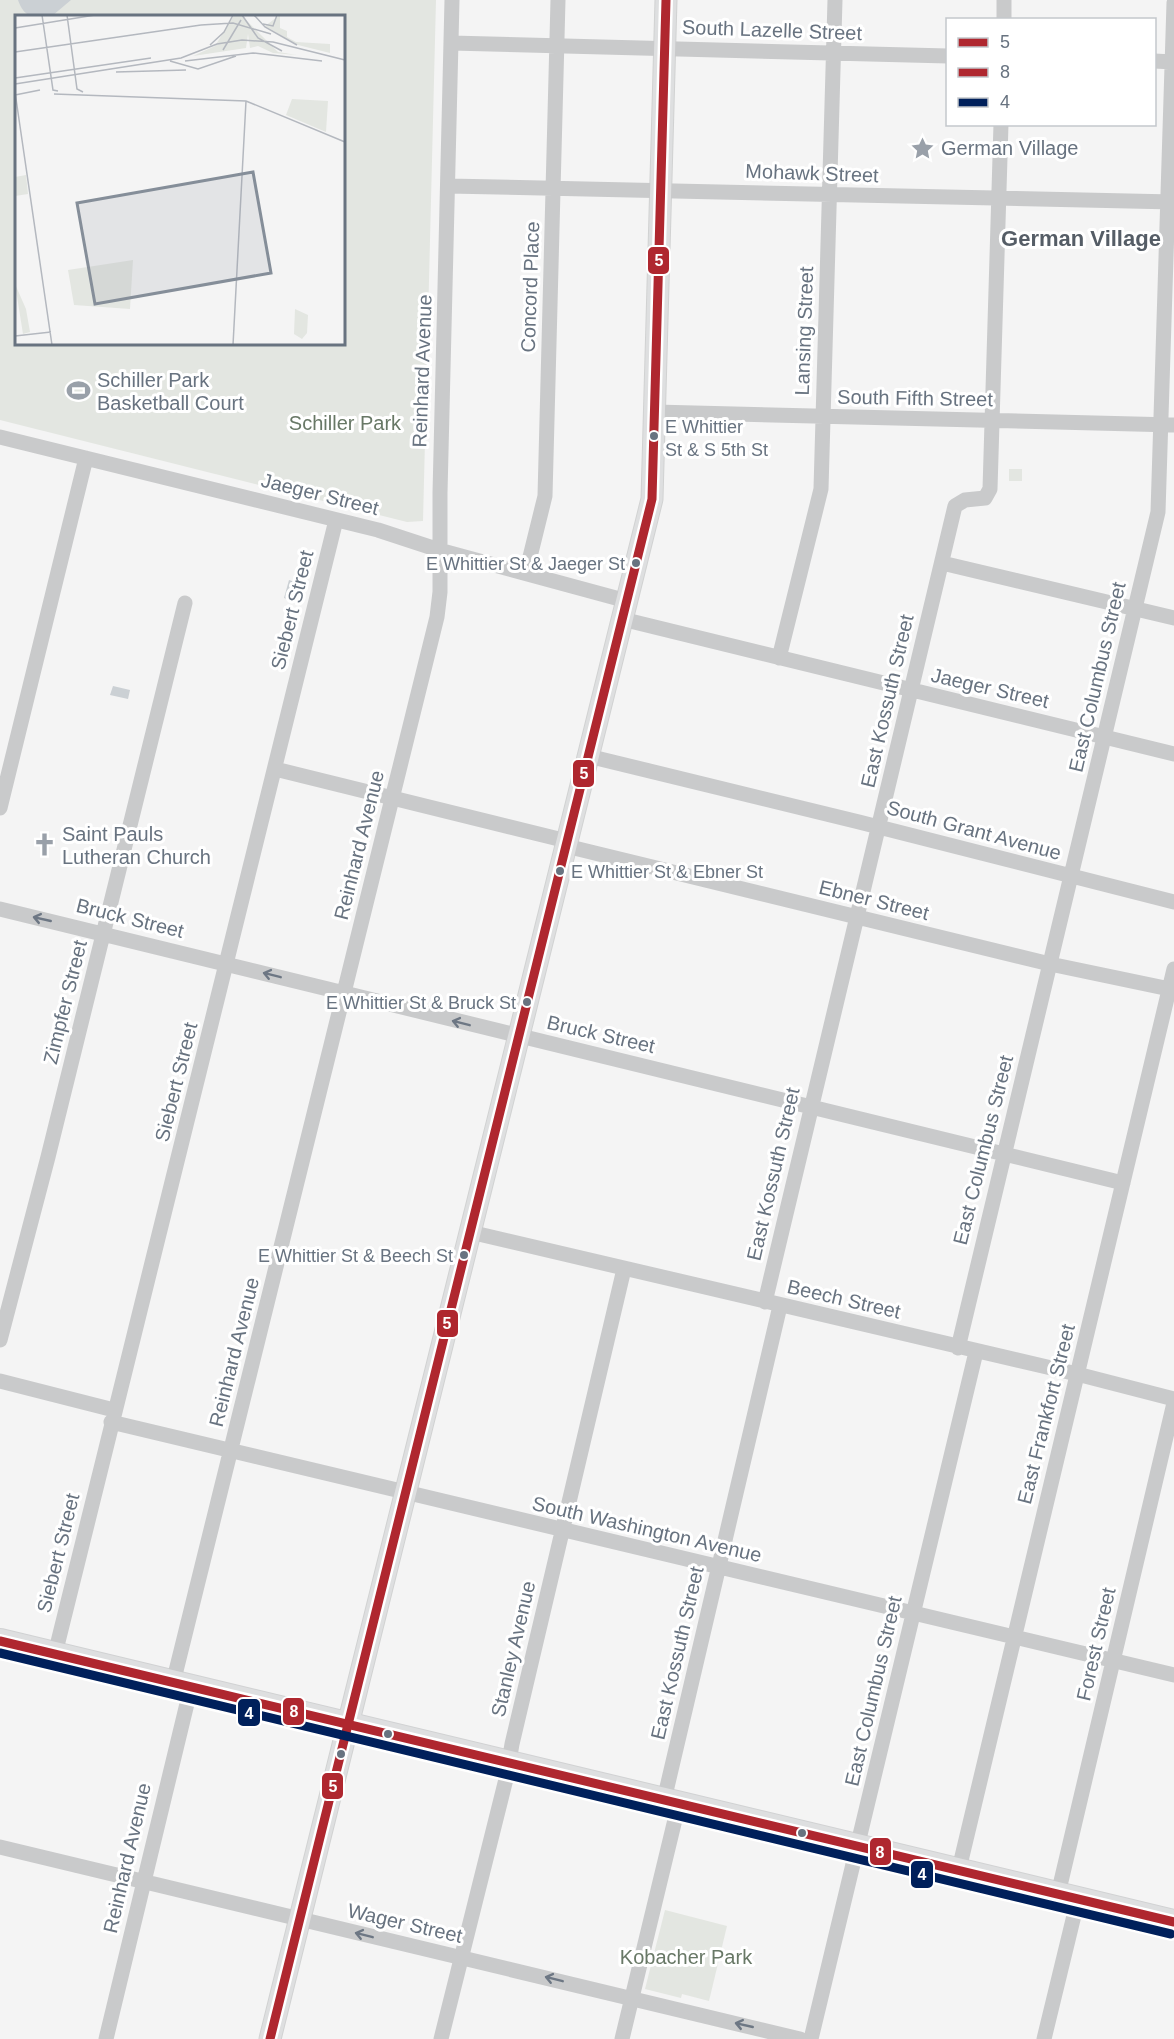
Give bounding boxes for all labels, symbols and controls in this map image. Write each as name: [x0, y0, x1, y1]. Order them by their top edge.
inset map: [15, 15, 345, 345]
street label: South Lazelle Street: [682, 16, 863, 44]
legend: [946, 18, 1156, 126]
text: 5: [1000, 32, 1010, 52]
text: 8: [1000, 62, 1010, 82]
text: 4: [1000, 92, 1010, 112]
place icon: German Village: [910, 135, 936, 161]
place label: German Village: [941, 137, 1078, 159]
street label: Mohawk Street: [745, 160, 879, 186]
street label: Concord Place: [517, 221, 543, 353]
district label: German Village: [1001, 226, 1161, 251]
line badge: 5: [647, 246, 670, 275]
text: 5: [655, 252, 664, 269]
street label: Lansing Street: [791, 266, 817, 396]
street label: Reinhard Avenue: [408, 294, 436, 448]
place label: Schiller Park Basketball Court: [97, 369, 244, 414]
sports icon: Schiller Park Basketball Court: [66, 378, 92, 404]
street label: South Fifth Street: [837, 386, 993, 410]
park label: Schiller Park: [289, 412, 402, 434]
place label: E Whittier St & S 5th St: [665, 417, 768, 460]
marker: E Whittier St & S 5th St: [648, 430, 660, 442]
street label: Jaeger Street: [259, 469, 381, 519]
street label: Siebert Street: [267, 548, 318, 672]
place label: E Whittier St & Jaeger St: [426, 554, 625, 574]
marker: E Whittier St & Jaeger St: [630, 557, 642, 569]
street label: East Columbus Street: [1064, 579, 1130, 774]
street label: East Kossuth Street: [856, 612, 918, 790]
street label: Jaeger Street: [929, 664, 1051, 712]
line badge: 5: [572, 759, 595, 788]
text: 5: [580, 765, 589, 782]
street label: Reinhard Avenue: [330, 768, 388, 922]
street label: South Grant Avenue: [884, 796, 1064, 864]
place label: Saint Pauls Lutheran Church: [62, 823, 211, 868]
church icon: Saint Pauls Lutheran Church: [31, 832, 57, 858]
place label: E Whittier St & Ebner St: [571, 862, 763, 882]
marker: E Whittier St & Ebner St: [554, 865, 566, 877]
street label: Ebner Street: [817, 876, 932, 924]
street label: Bruck Street: [74, 894, 186, 942]
one-way arrow: [33, 912, 52, 924]
street label: Zimpfer Street: [39, 937, 91, 1066]
one-way arrow: [263, 969, 282, 981]
place label: E Whittier St & Bruck St: [326, 993, 516, 1013]
marker: E Whittier St & Bruck St: [521, 996, 533, 1008]
street label: Bruck Street: [545, 1011, 658, 1057]
one-way arrow: [452, 1016, 471, 1028]
street label: Siebert Street: [151, 1020, 202, 1144]
street label: East Columbus Street: [949, 1053, 1017, 1247]
street label: East Kossuth Street: [742, 1085, 804, 1263]
place label: E Whittier St & Beech St: [258, 1246, 453, 1266]
marker: E Whittier St & Beech St: [458, 1249, 470, 1261]
street label: Reinhard Avenue: [205, 1275, 263, 1429]
street label: Beech Street: [785, 1275, 903, 1323]
line badge: 5: [436, 1309, 459, 1338]
text: 5: [443, 1315, 452, 1332]
street label: East Frankfort Street: [1013, 1321, 1079, 1506]
street label: Siebert Street: [33, 1491, 84, 1615]
street label: South Washington Avenue: [530, 1492, 764, 1566]
street label: East Kossuth Street: [646, 1564, 708, 1742]
street label: Stanley Avenue: [487, 1579, 539, 1719]
street label: Forest Street: [1072, 1585, 1120, 1703]
street label: East Columbus Street: [840, 1593, 906, 1788]
line badge: 8: [282, 1697, 305, 1726]
line badge: 4: [237, 1698, 261, 1727]
text: 8: [290, 1703, 299, 1720]
text: 4: [245, 1705, 254, 1722]
unlabelled marker: [382, 1728, 394, 1740]
unlabelled marker: [335, 1748, 347, 1760]
line badge: 5: [321, 1772, 344, 1800]
text: 5: [329, 1778, 338, 1795]
street label: Reinhard Avenue: [99, 1781, 155, 1935]
unlabelled marker: [796, 1827, 808, 1839]
line badge: 8: [869, 1837, 892, 1866]
text: 8: [876, 1844, 885, 1861]
line badge: 4: [910, 1860, 934, 1889]
text: 4: [918, 1866, 927, 1883]
street label: Wager Street: [345, 1899, 465, 1947]
one-way arrow: [355, 1928, 374, 1940]
park label: Kobacher Park: [620, 1946, 753, 1968]
one-way arrow: [545, 1973, 564, 1985]
one-way arrow: [734, 2019, 753, 2031]

